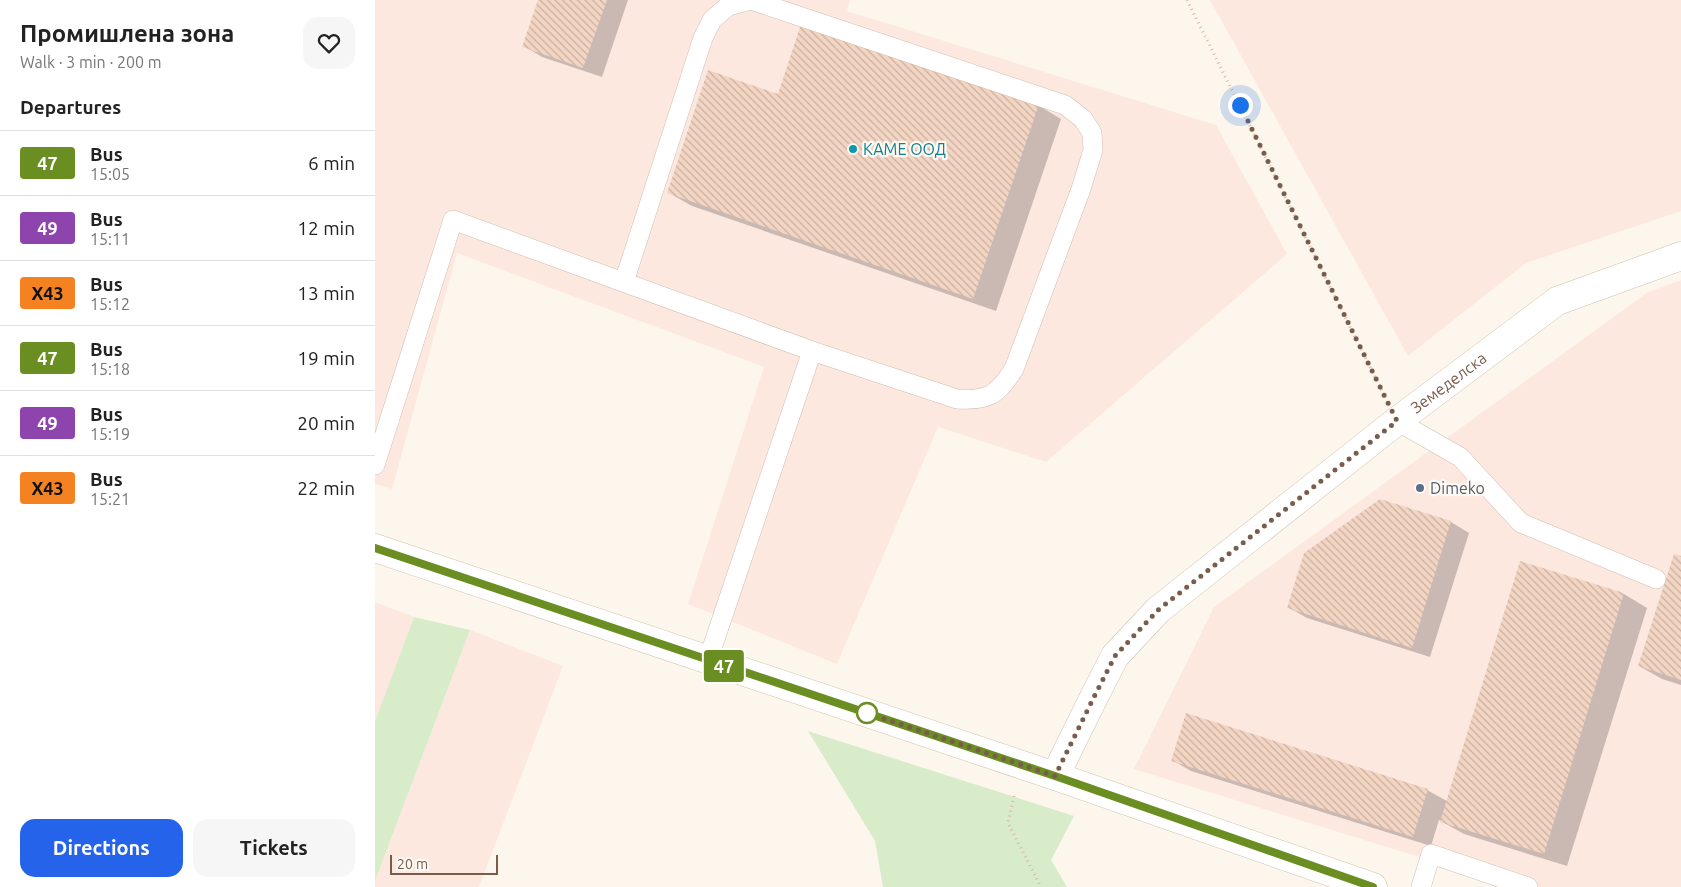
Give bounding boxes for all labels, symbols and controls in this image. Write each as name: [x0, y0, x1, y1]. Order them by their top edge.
button: heart: [303, 17, 355, 69]
text: Промишлена зона: [20, 20, 234, 47]
text: Walk · 3 min · 200 m: [20, 53, 162, 71]
your location: [1228, 93, 1253, 118]
text: Departures: [20, 96, 121, 118]
place label: КАМЕ ООД: [863, 140, 946, 158]
text: Bus: [90, 143, 123, 165]
marker: КАМЕ ООД: [847, 143, 859, 155]
text: 6 min: [308, 152, 355, 174]
text: 47: [37, 153, 58, 173]
text: 15:05: [90, 165, 130, 183]
text: Bus: [90, 208, 123, 230]
text: 12 min: [297, 217, 355, 239]
text: 49: [37, 218, 58, 238]
text: 15:11: [90, 230, 130, 248]
text: Bus: [90, 273, 123, 295]
text: 13 min: [297, 282, 355, 304]
text: X43: [31, 283, 64, 303]
text: 15:12: [90, 295, 130, 313]
text: Bus: [90, 338, 123, 360]
text: 19 min: [297, 347, 355, 369]
text: 47: [37, 348, 58, 368]
street label: Земеделска: [1407, 348, 1490, 417]
text: 15:18: [90, 360, 130, 378]
text: Bus: [90, 403, 123, 425]
text: 20 min: [297, 412, 355, 434]
text: 49: [37, 413, 58, 433]
text: 15:19: [90, 425, 130, 443]
text: Bus: [90, 468, 123, 490]
text: 22 min: [297, 477, 355, 499]
text: X43: [31, 478, 64, 498]
place label: Dimeko: [1430, 479, 1485, 497]
marker: Dimeko: [1414, 482, 1426, 494]
text: 15:21: [90, 490, 130, 508]
line badge: 47: [701, 650, 747, 682]
text: 47: [714, 656, 734, 676]
unlabelled marker: [856, 702, 878, 724]
button: Directions: [20, 819, 183, 877]
button: Tickets: [193, 819, 355, 877]
scale bar: [390, 852, 497, 875]
text: 20 m: [397, 856, 428, 872]

